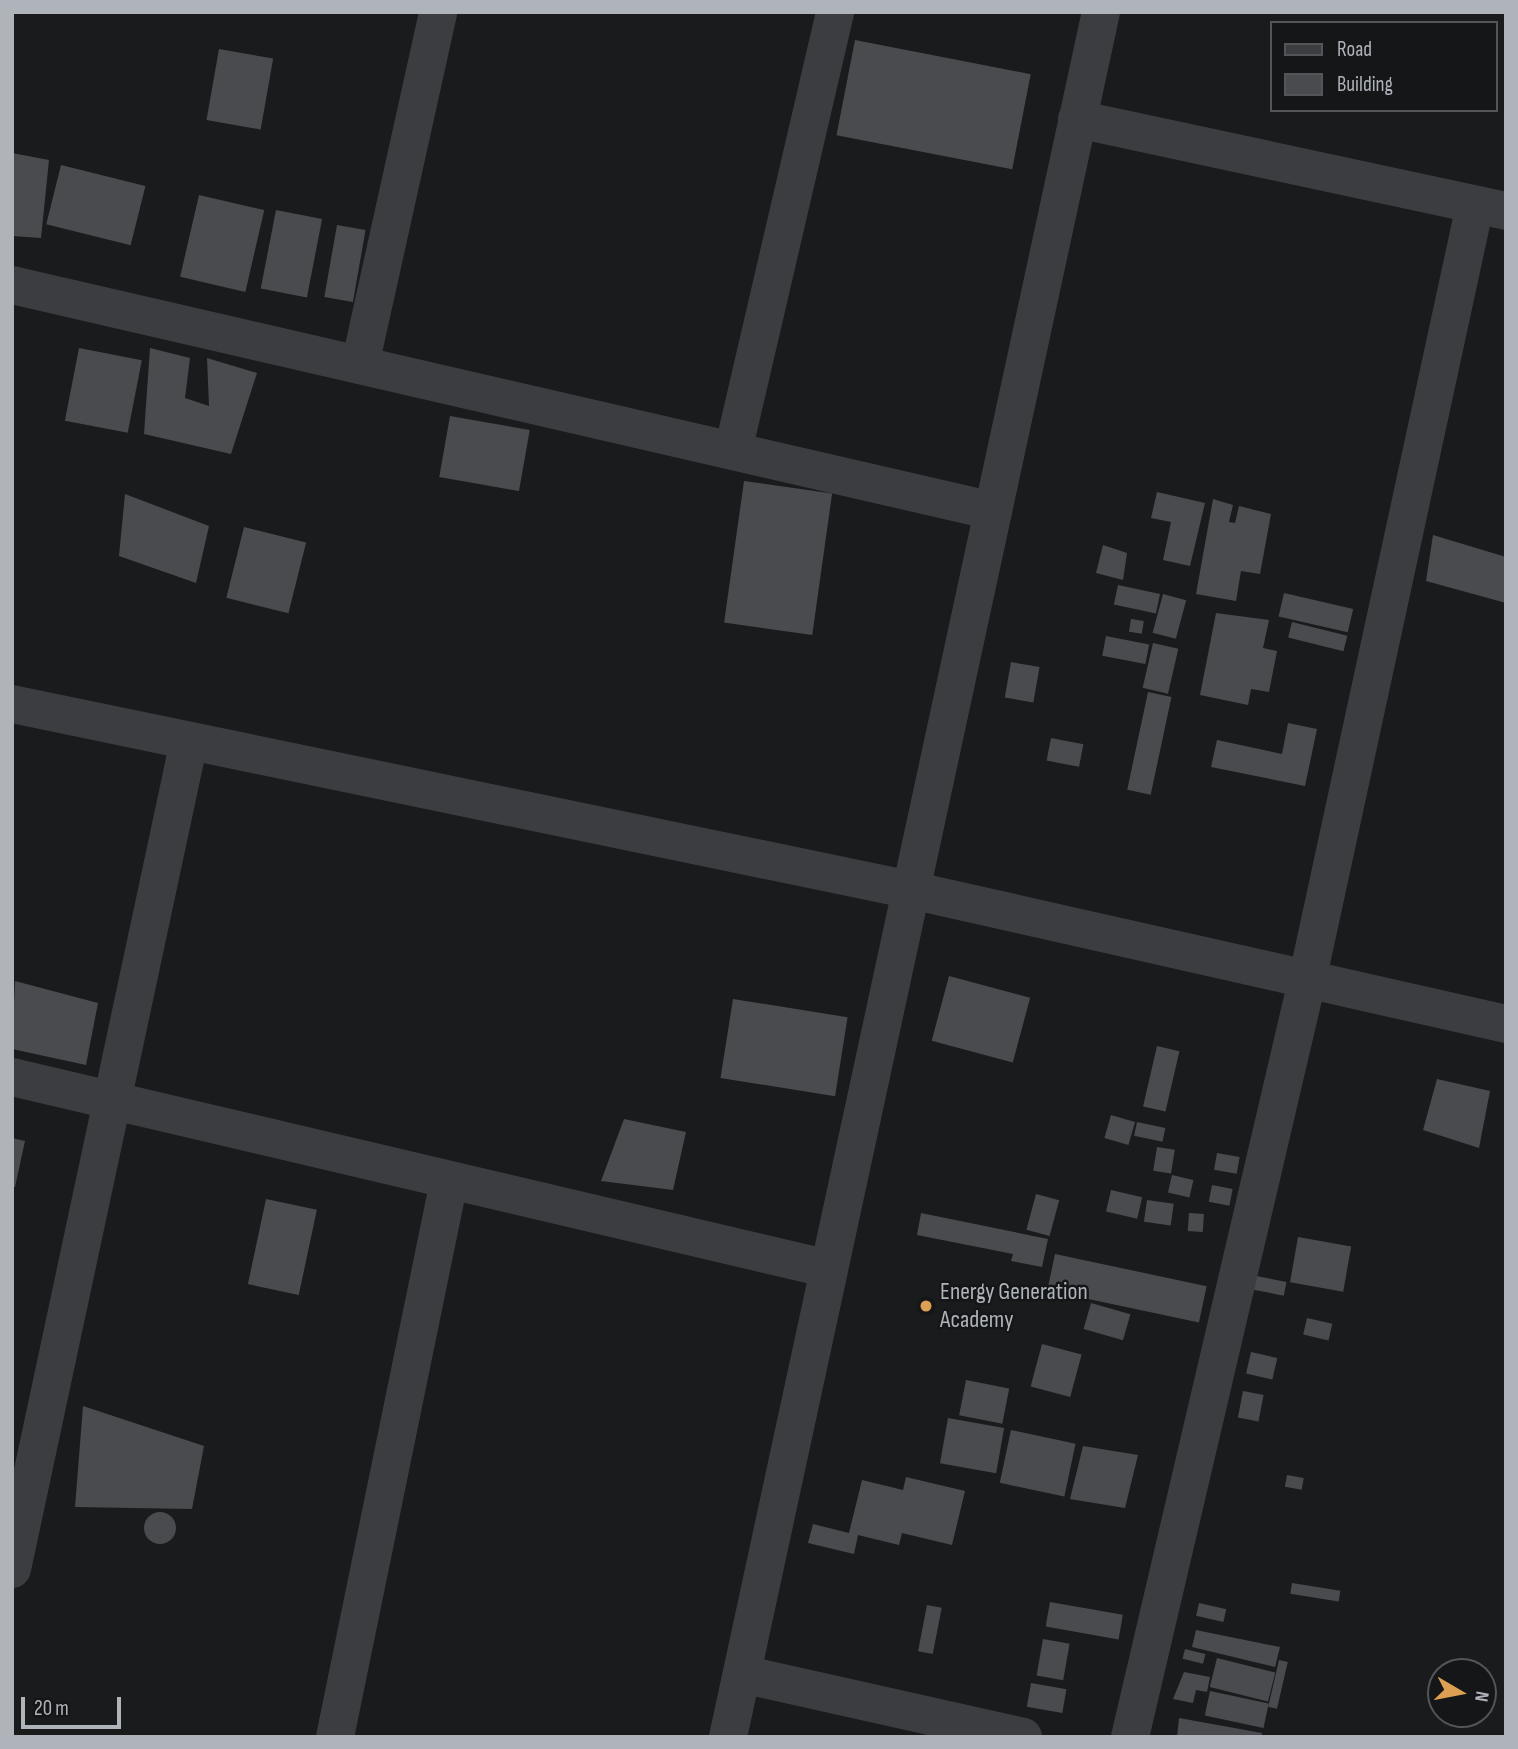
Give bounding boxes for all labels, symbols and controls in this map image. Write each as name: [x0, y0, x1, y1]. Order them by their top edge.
legend: [1270, 21, 1497, 112]
text: Road: [1337, 37, 1372, 62]
text: Building: [1337, 72, 1393, 97]
place label: Energy Generation Academy: [940, 1278, 1088, 1334]
marker: Energy Generation Academy: [918, 1298, 934, 1314]
north arrow: [1427, 1658, 1497, 1728]
scale bar: [24, 1682, 124, 1726]
text: N: [1469, 1689, 1493, 1703]
text: 20 m: [34, 1696, 69, 1721]

